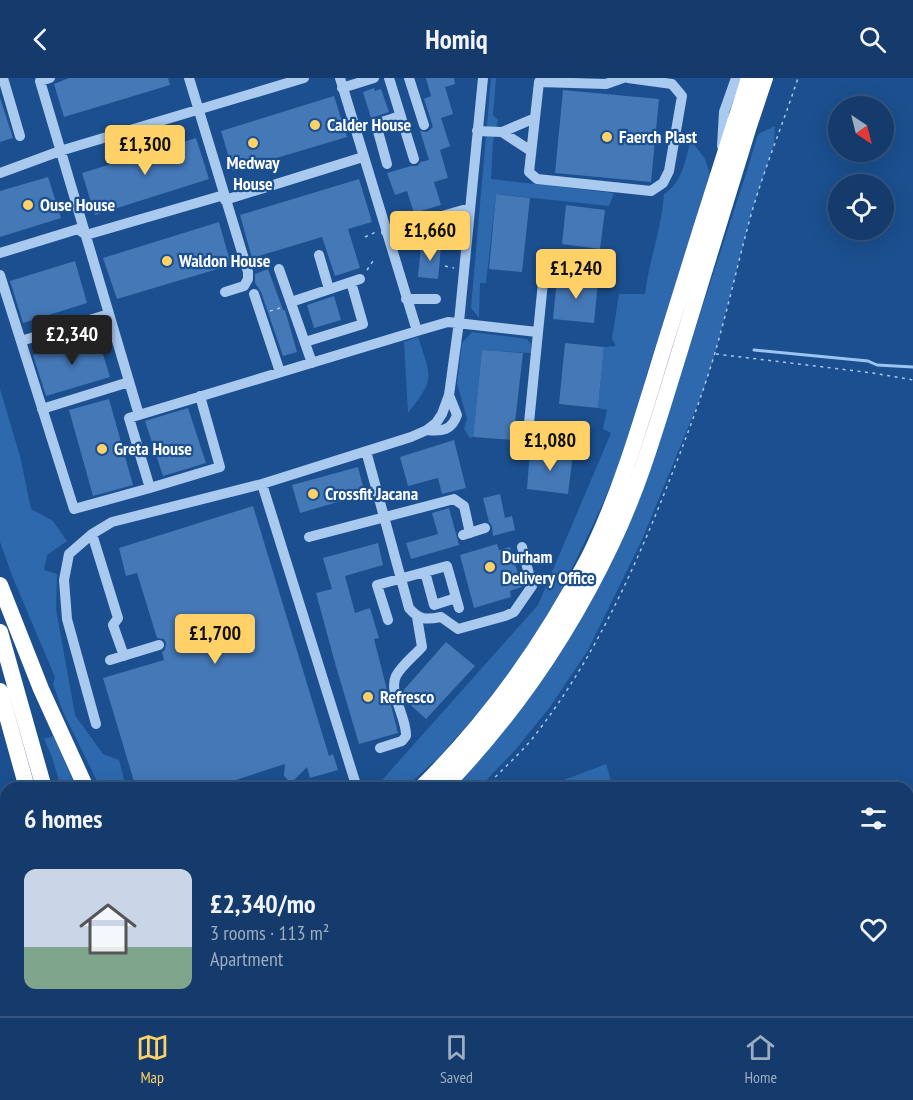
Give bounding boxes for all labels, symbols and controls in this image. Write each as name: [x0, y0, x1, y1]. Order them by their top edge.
text: Homiq: [425, 22, 488, 56]
icon: back: [24, 23, 57, 56]
icon: search: [856, 23, 889, 56]
north arrow: [828, 96, 894, 162]
map controls: [828, 96, 894, 240]
place label: Calder House: [327, 113, 411, 136]
marker: Calder House: [308, 118, 322, 132]
pin: £1,300: [96, 125, 194, 176]
place label: Faerch Plast: [619, 125, 698, 148]
marker: Faerch Plast: [600, 130, 614, 144]
text: £1,300: [119, 131, 171, 157]
marker: Medway House: [246, 136, 260, 150]
place label: Medway House: [226, 151, 280, 195]
button: locate: [828, 174, 894, 240]
place label: Ouse House: [40, 193, 116, 216]
marker: Ouse House: [21, 198, 35, 212]
pin: £1,660: [381, 211, 479, 262]
text: £1,660: [404, 217, 456, 243]
place label: Waldon House: [178, 249, 271, 272]
pin: £1,240: [527, 249, 625, 300]
marker: Waldon House: [160, 254, 174, 268]
text: £1,240: [550, 255, 602, 281]
pin: £2,340: [23, 315, 121, 366]
text: £2,340: [46, 321, 98, 347]
pin: £1,080: [501, 421, 599, 472]
text: £1,080: [524, 427, 576, 453]
place label: Greta House: [114, 437, 192, 460]
marker: Greta House: [95, 442, 109, 456]
place label: Crossfit Jacana: [325, 482, 418, 505]
marker: Crossfit Jacana: [306, 487, 320, 501]
place label: Durham Delivery Office: [502, 545, 595, 589]
marker: Durham Delivery Office: [483, 560, 497, 574]
pin: £1,700: [166, 614, 264, 665]
text: £1,700: [189, 620, 241, 646]
place label: Refresco: [380, 685, 434, 708]
marker: Refresco: [361, 690, 375, 704]
text: 6 homes: [24, 802, 102, 835]
icon: filters: [857, 802, 890, 835]
text: £2,340/mo: [210, 887, 316, 920]
icon: home: [72, 893, 144, 965]
icon: heart: [857, 913, 890, 946]
text: 3 rooms · 113 m²: [210, 920, 329, 946]
text: Apartment: [210, 946, 283, 972]
tab: Map: [136, 1031, 169, 1087]
tab: Saved: [440, 1031, 473, 1087]
tab: Home: [744, 1031, 777, 1087]

